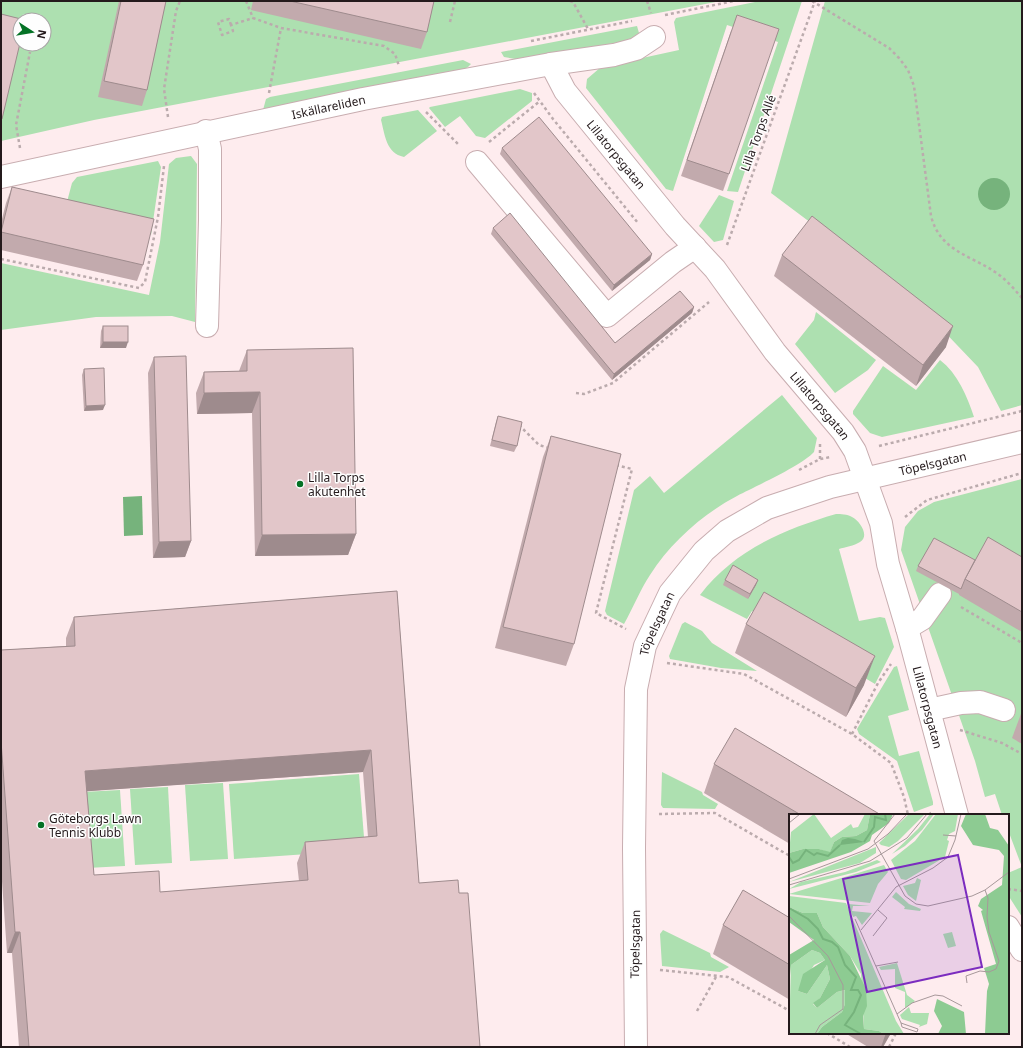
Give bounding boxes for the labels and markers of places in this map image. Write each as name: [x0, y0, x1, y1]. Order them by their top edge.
place label: Lilla Torps akutenhet: [308, 469, 366, 500]
marker: Lilla Torps akutenhet: [295, 479, 305, 489]
place label: Göteborgs Lawn Tennis Klubb: [49, 810, 142, 841]
marker: Göteborgs Lawn Tennis Klubb: [36, 820, 46, 830]

